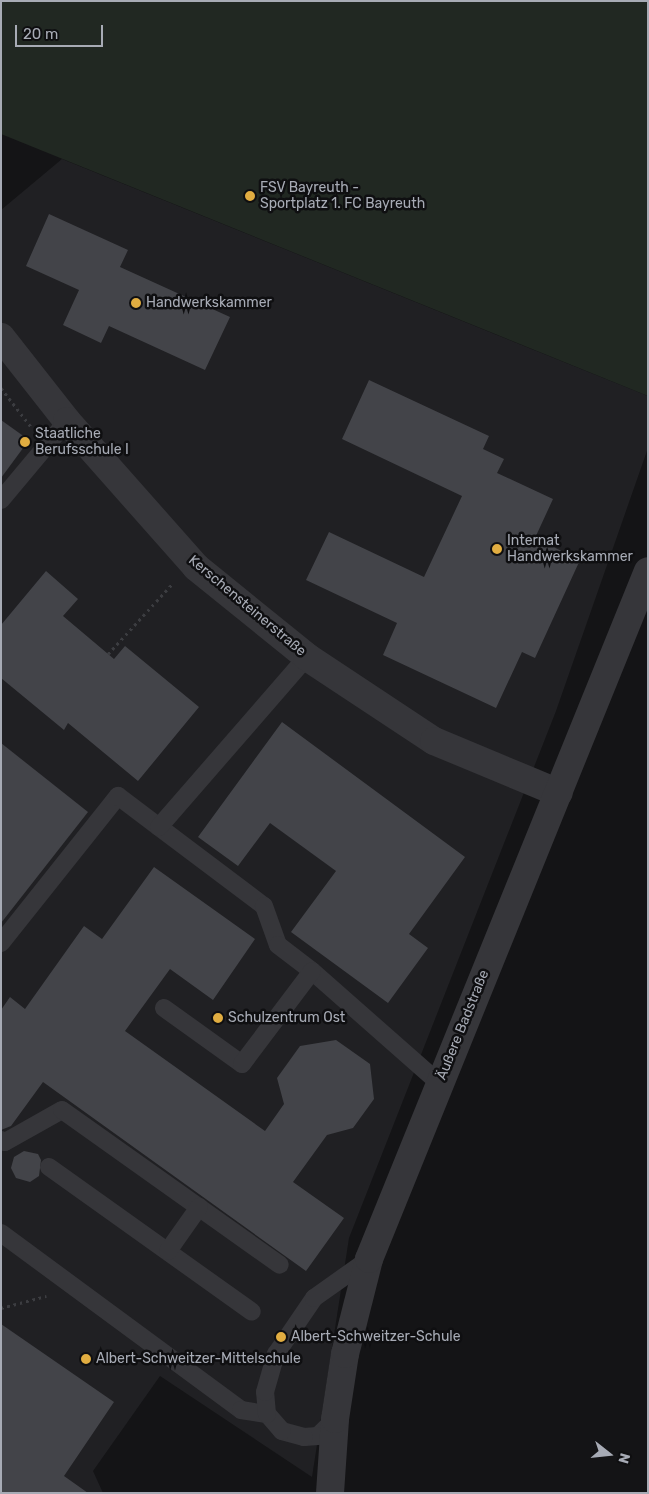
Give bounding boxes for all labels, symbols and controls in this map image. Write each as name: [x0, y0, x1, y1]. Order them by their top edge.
scale bar: [18, 15, 105, 47]
text: 20 m: [23, 25, 58, 43]
place label: FSV Bayreuth - Sportplatz 1. FC Bayreuth: [260, 180, 425, 212]
marker: FSV Bayreuth - Sportplatz 1. FC Bayreuth: [244, 190, 256, 202]
place label: Handwerkskammer: [146, 295, 272, 311]
marker: Handwerkskammer: [130, 297, 142, 309]
place label: Staatliche Berufsschule I: [35, 426, 129, 458]
marker: Staatliche Berufsschule I: [19, 436, 31, 448]
place label: Internat Handwerkskammer: [507, 533, 633, 566]
marker: Internat Handwerkskammer: [491, 543, 503, 555]
street label: Kerschensteinerstraße: [185, 552, 309, 660]
street label: Äußere Badstraße: [433, 967, 493, 1083]
place label: Schulzentrum Ost: [228, 1010, 345, 1026]
marker: Schulzentrum Ost: [212, 1012, 224, 1024]
place label: Albert-Schweitzer-Schule: [291, 1329, 461, 1345]
marker: Albert-Schweitzer-Schule: [275, 1331, 287, 1343]
place label: Albert-Schweitzer-Mittelschule: [96, 1351, 301, 1367]
marker: Albert-Schweitzer-Mittelschule: [80, 1353, 92, 1365]
north arrow: [584, 1429, 634, 1479]
text: N: [614, 1451, 633, 1465]

